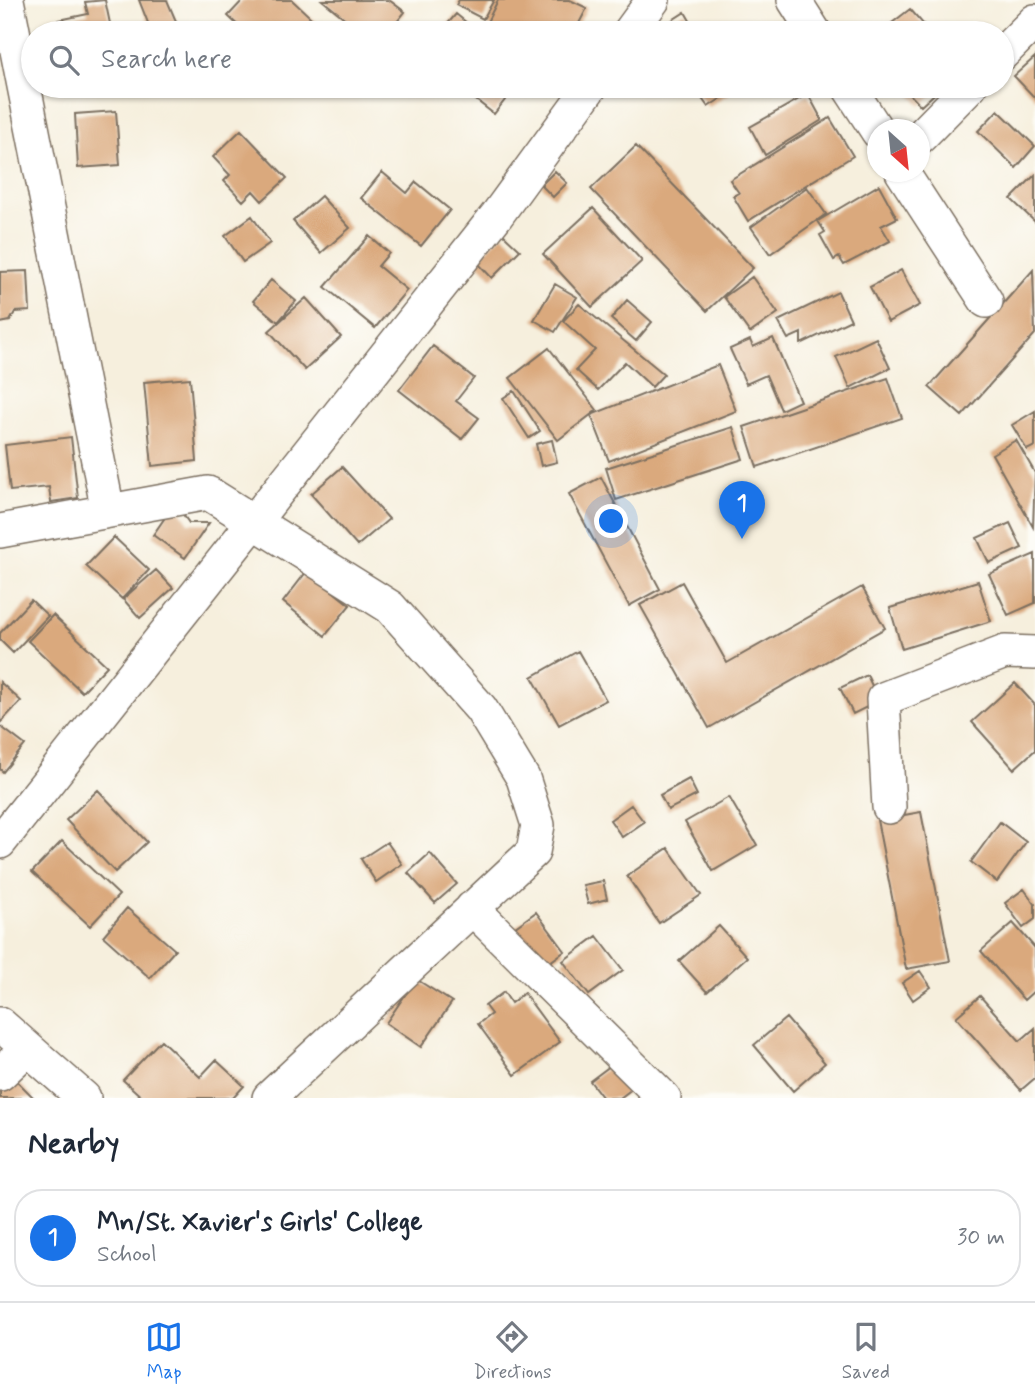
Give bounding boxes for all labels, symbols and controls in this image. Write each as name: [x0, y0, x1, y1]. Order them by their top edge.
search box: [21, 21, 1014, 98]
icon: search: [45, 41, 83, 79]
text: Search here: [101, 43, 232, 77]
north arrow: [867, 119, 930, 182]
pin: 1: [719, 481, 765, 539]
your location: [594, 504, 628, 538]
text: Nearby: [28, 1124, 119, 1163]
text: Mn/St. Xavier's Girls' College: [97, 1206, 423, 1240]
text: 1: [48, 1223, 58, 1253]
text: 30 m: [957, 1223, 1005, 1253]
text: School: [97, 1240, 157, 1270]
tab: Map: [145, 1318, 183, 1385]
tab: Directions: [473, 1318, 552, 1385]
tab: Saved: [842, 1318, 890, 1385]

